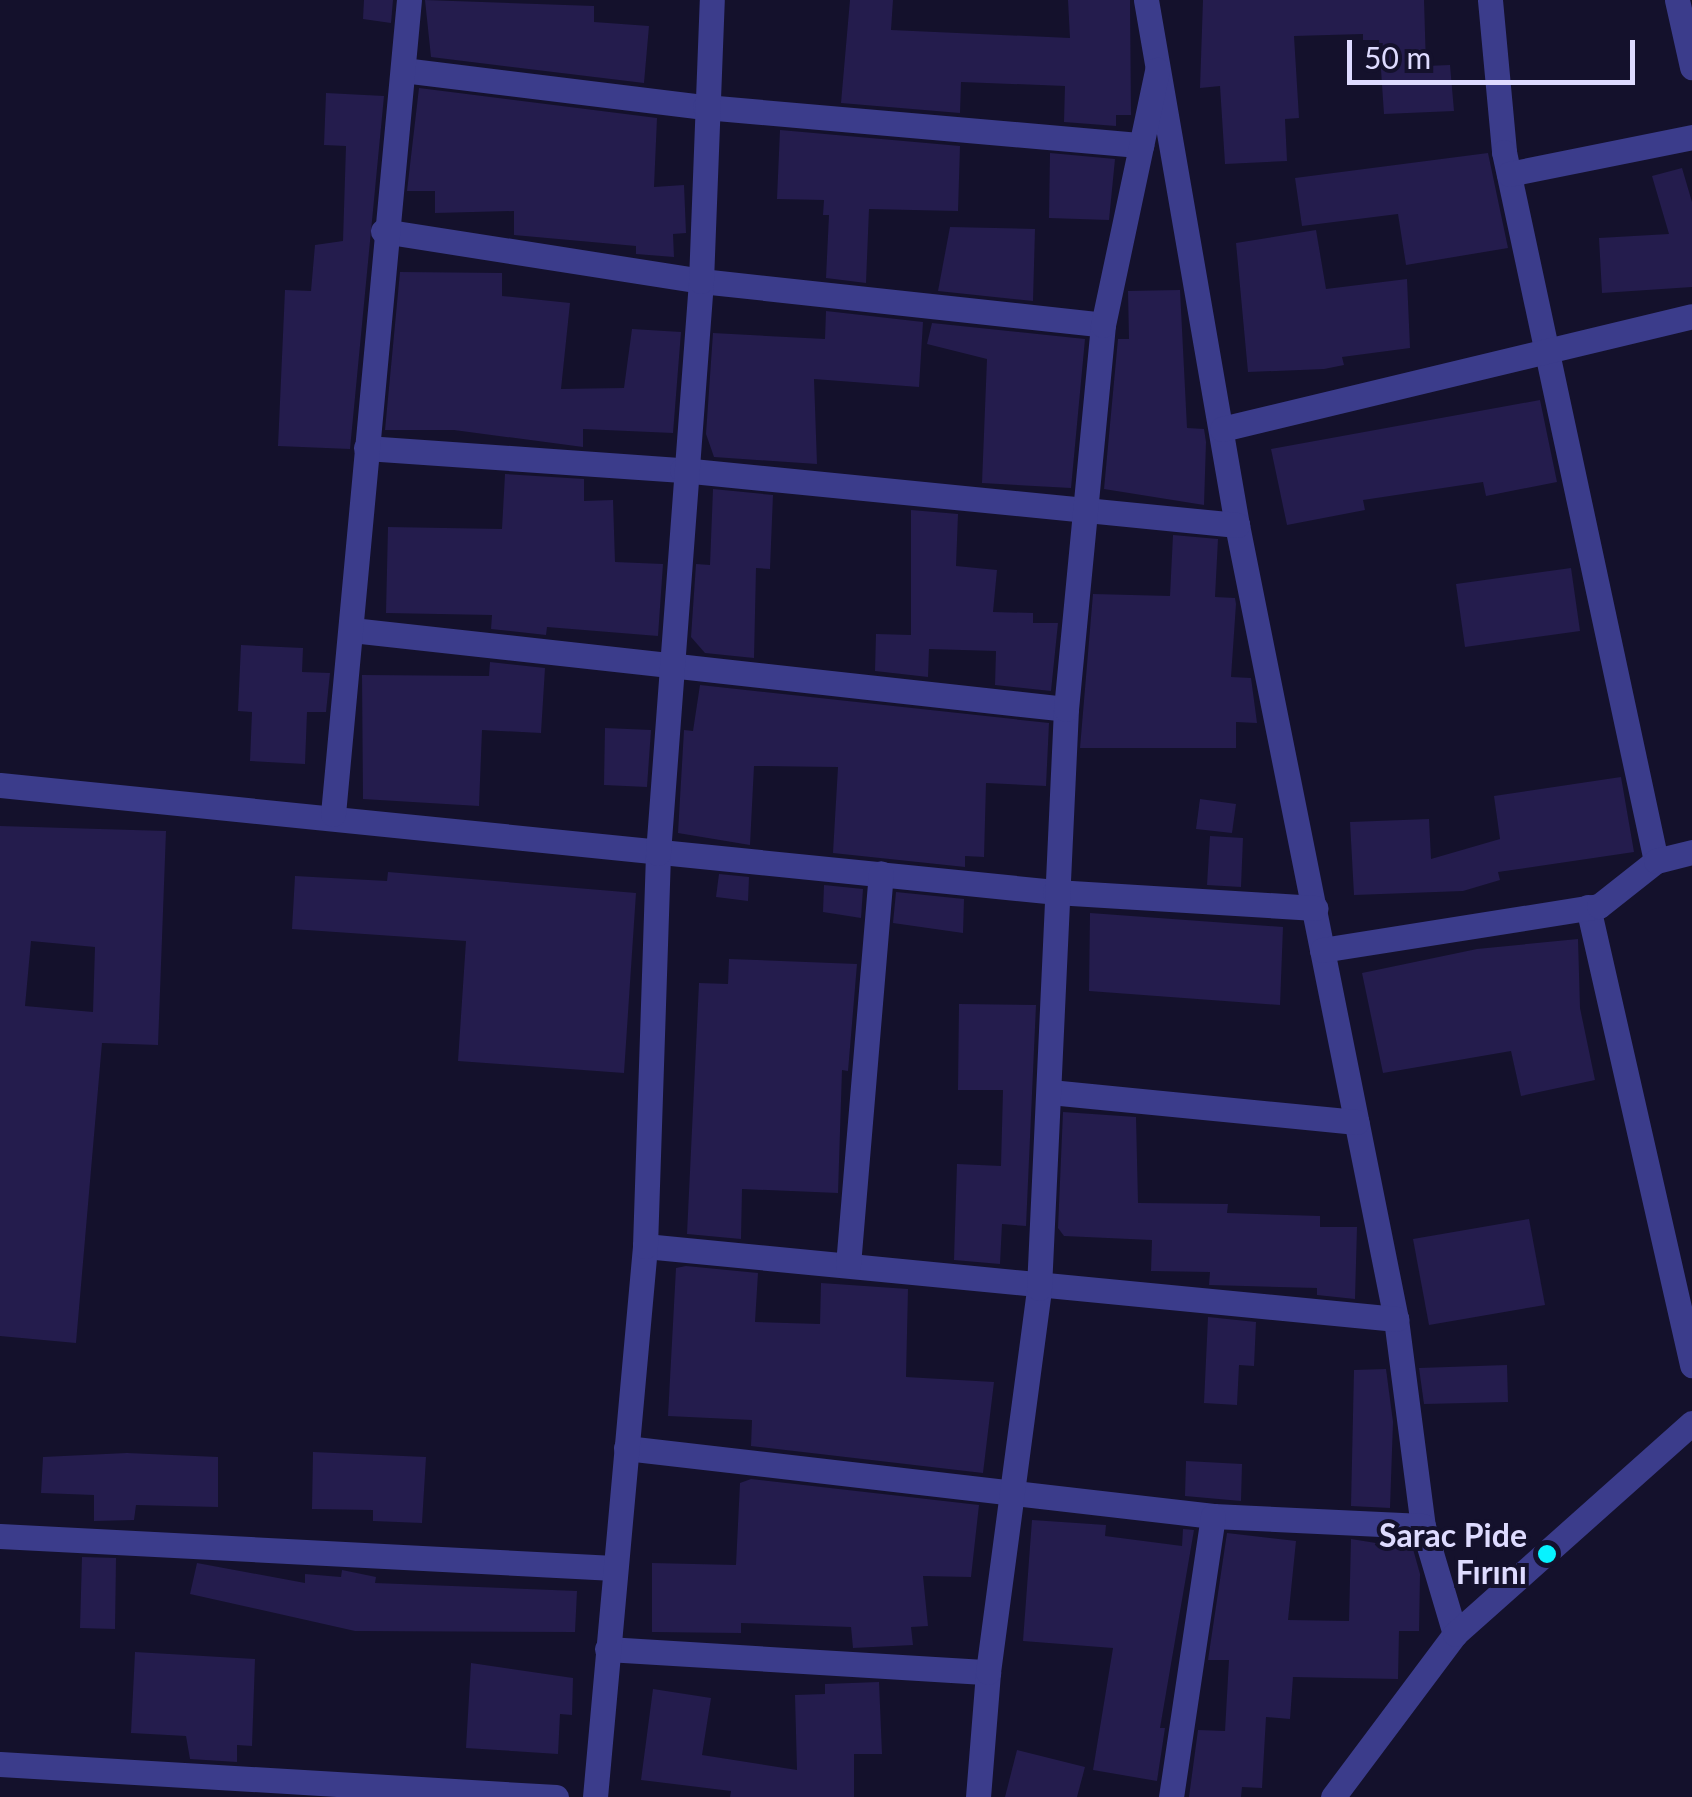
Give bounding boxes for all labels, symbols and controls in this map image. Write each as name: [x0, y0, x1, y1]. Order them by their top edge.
scale bar: [1352, 20, 1640, 82]
text: 50 m: [1364, 39, 1431, 75]
place label: Sarac Pide Fırını: [1379, 1517, 1527, 1592]
marker: Sarac Pide Fırını: [1536, 1543, 1558, 1565]

